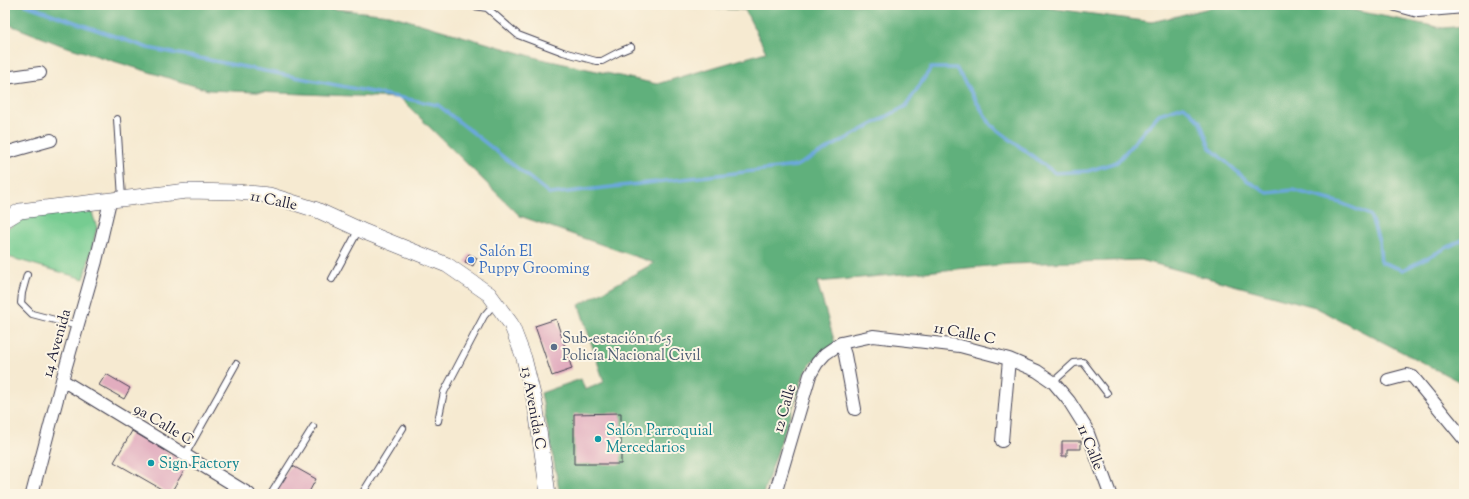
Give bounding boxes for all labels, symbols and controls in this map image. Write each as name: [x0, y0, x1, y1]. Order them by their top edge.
street label: 11 Calle: [248, 186, 299, 217]
place label: Salón El Puppy Grooming: [479, 242, 590, 280]
marker: Salón El Puppy Grooming: [466, 255, 476, 265]
street label: 14 Avenida: [38, 307, 77, 380]
street label: 11 Calle C: [932, 318, 997, 351]
place label: Sub-estación 16-5 Policía Nacional Civil: [562, 329, 701, 367]
marker: Sub-estación 16-5 Policía Nacional Civil: [549, 342, 559, 352]
street label: 13 Avenida C: [515, 365, 550, 451]
street label: 12 Calle: [769, 382, 802, 435]
street label: 9a Calle C: [129, 399, 197, 451]
place label: Salón Parroquial Mercedarios: [606, 421, 713, 459]
street label: 11 Calle: [1071, 422, 1108, 473]
marker: Salón Parroquial Mercedarios: [593, 434, 603, 444]
place label: Sign Factory: [159, 454, 240, 475]
marker: Sign Factory: [146, 458, 156, 468]

